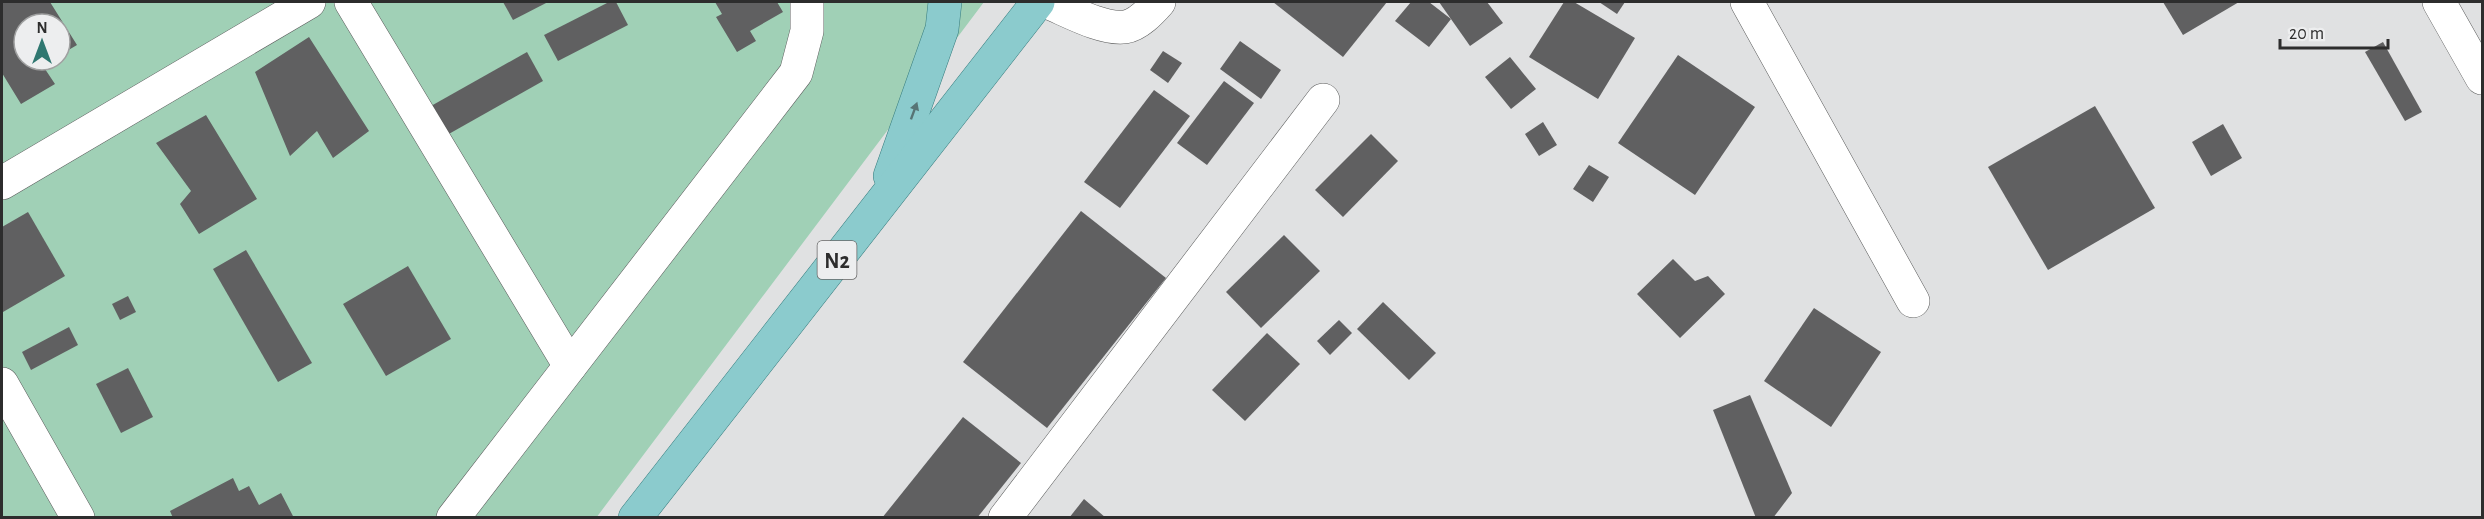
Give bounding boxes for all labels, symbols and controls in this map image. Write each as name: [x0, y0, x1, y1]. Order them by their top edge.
north arrow: [12, 12, 72, 72]
scale bar: [2280, 12, 2388, 50]
text: N: [36, 20, 48, 36]
text: 20 m: [2289, 25, 2324, 43]
one-way arrow: [909, 102, 919, 120]
road number: N2: [818, 241, 856, 279]

